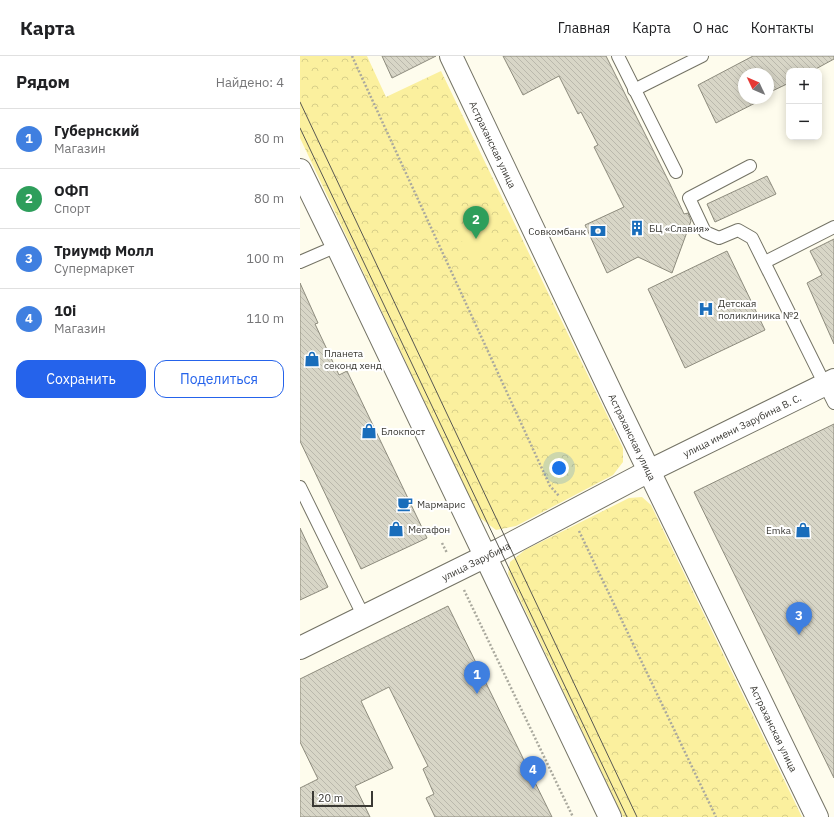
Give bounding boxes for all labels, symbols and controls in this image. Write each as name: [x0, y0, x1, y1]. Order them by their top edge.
text: Карта: [20, 16, 75, 40]
text: Главная: [558, 19, 610, 37]
text: Карта: [632, 19, 671, 37]
text: О нас: [693, 19, 729, 37]
text: Контакты: [751, 19, 814, 37]
north arrow: [738, 68, 774, 104]
map controls: [786, 68, 822, 140]
button: +: [786, 68, 822, 104]
text: Рядом: [16, 71, 70, 93]
text: Найдено: 4: [216, 74, 284, 91]
street label: Астраханская улица: [466, 99, 519, 191]
button: −: [786, 104, 822, 140]
text: Губернский: [54, 121, 140, 140]
text: 1: [25, 130, 33, 147]
text: 80 m: [254, 130, 284, 147]
text: Магазин: [54, 140, 106, 157]
text: ОФП: [54, 181, 89, 200]
text: 2: [25, 190, 33, 207]
text: 80 m: [254, 190, 284, 207]
text: Спорт: [54, 200, 90, 217]
pin: 2: [463, 206, 489, 239]
building icon: БЦ «Славия»: [628, 219, 646, 237]
bank icon: Совкомбанк: [589, 222, 607, 240]
place label: БЦ «Славия»: [649, 222, 709, 235]
place label: Совкомбанк: [528, 225, 586, 238]
text: Триумф Молл: [54, 241, 154, 260]
text: 3: [25, 250, 33, 267]
text: 100 m: [246, 250, 284, 267]
text: Супермаркет: [54, 260, 134, 277]
place label: Детская поликлиника №2: [718, 297, 799, 322]
hospital icon: Детская поликлиника №2: [697, 300, 715, 318]
text: 10i: [54, 301, 76, 320]
text: 4: [25, 310, 33, 327]
text: 110 m: [246, 310, 284, 327]
text: Магазин: [54, 320, 106, 337]
place label: Планета секонд хенд: [324, 347, 382, 372]
shop icon: Планета секонд хенд: [303, 350, 321, 368]
button: Сохранить: [16, 360, 146, 398]
button: Поделиться: [154, 360, 284, 398]
street label: улица имени Зарубина В. С.: [681, 391, 803, 460]
street label: Астраханская улица: [605, 392, 659, 483]
shop icon: Блокпост: [360, 422, 378, 440]
place label: Блокпост: [381, 425, 425, 438]
your location: [549, 458, 569, 478]
cafe icon: Мармарис: [396, 495, 414, 513]
place label: Мармарис: [417, 498, 465, 511]
shop icon: Мегафон: [387, 520, 405, 538]
shop icon: Emka: [794, 521, 812, 539]
place label: Мегафон: [408, 523, 450, 536]
place label: Emka: [766, 524, 792, 537]
street label: улица Зарубина: [439, 539, 513, 584]
pin: 3: [786, 602, 812, 635]
pin: 1: [464, 661, 490, 694]
street label: Астраханская улица: [747, 683, 800, 775]
pin: 4: [520, 756, 546, 789]
scale bar: [312, 789, 373, 808]
text: 20 m: [318, 791, 343, 805]

